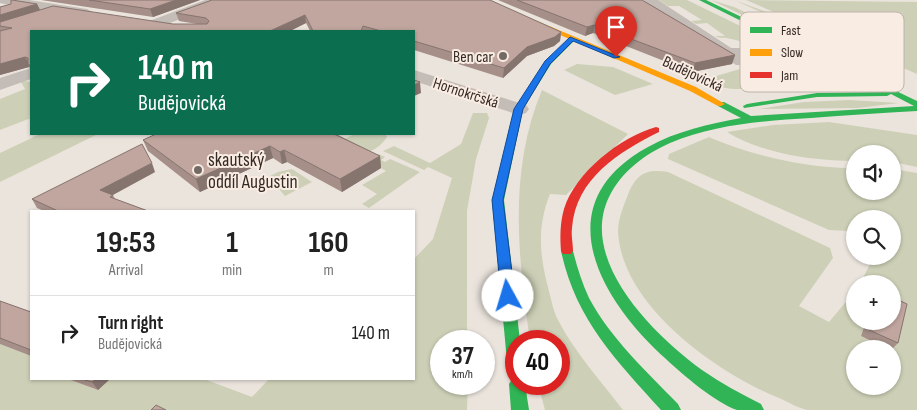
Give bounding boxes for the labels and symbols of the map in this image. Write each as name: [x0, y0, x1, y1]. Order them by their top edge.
pin: [595, 6, 637, 57]
legend: [740, 12, 904, 92]
text: Fast: [781, 22, 801, 39]
text: Slow: [781, 44, 803, 61]
place label: Ben car: [453, 48, 493, 67]
marker: Ben car: [497, 50, 509, 62]
street label: Budějovická: [659, 52, 725, 97]
text: Jam: [780, 67, 798, 84]
street label: Hornokrčská: [430, 74, 501, 113]
place label: skautský oddíl Augustin: [208, 149, 298, 194]
marker: skautský oddíl Augustin: [192, 164, 204, 176]
position arrow: [481, 269, 533, 321]
speed limit sign: 40: [505, 330, 570, 395]

